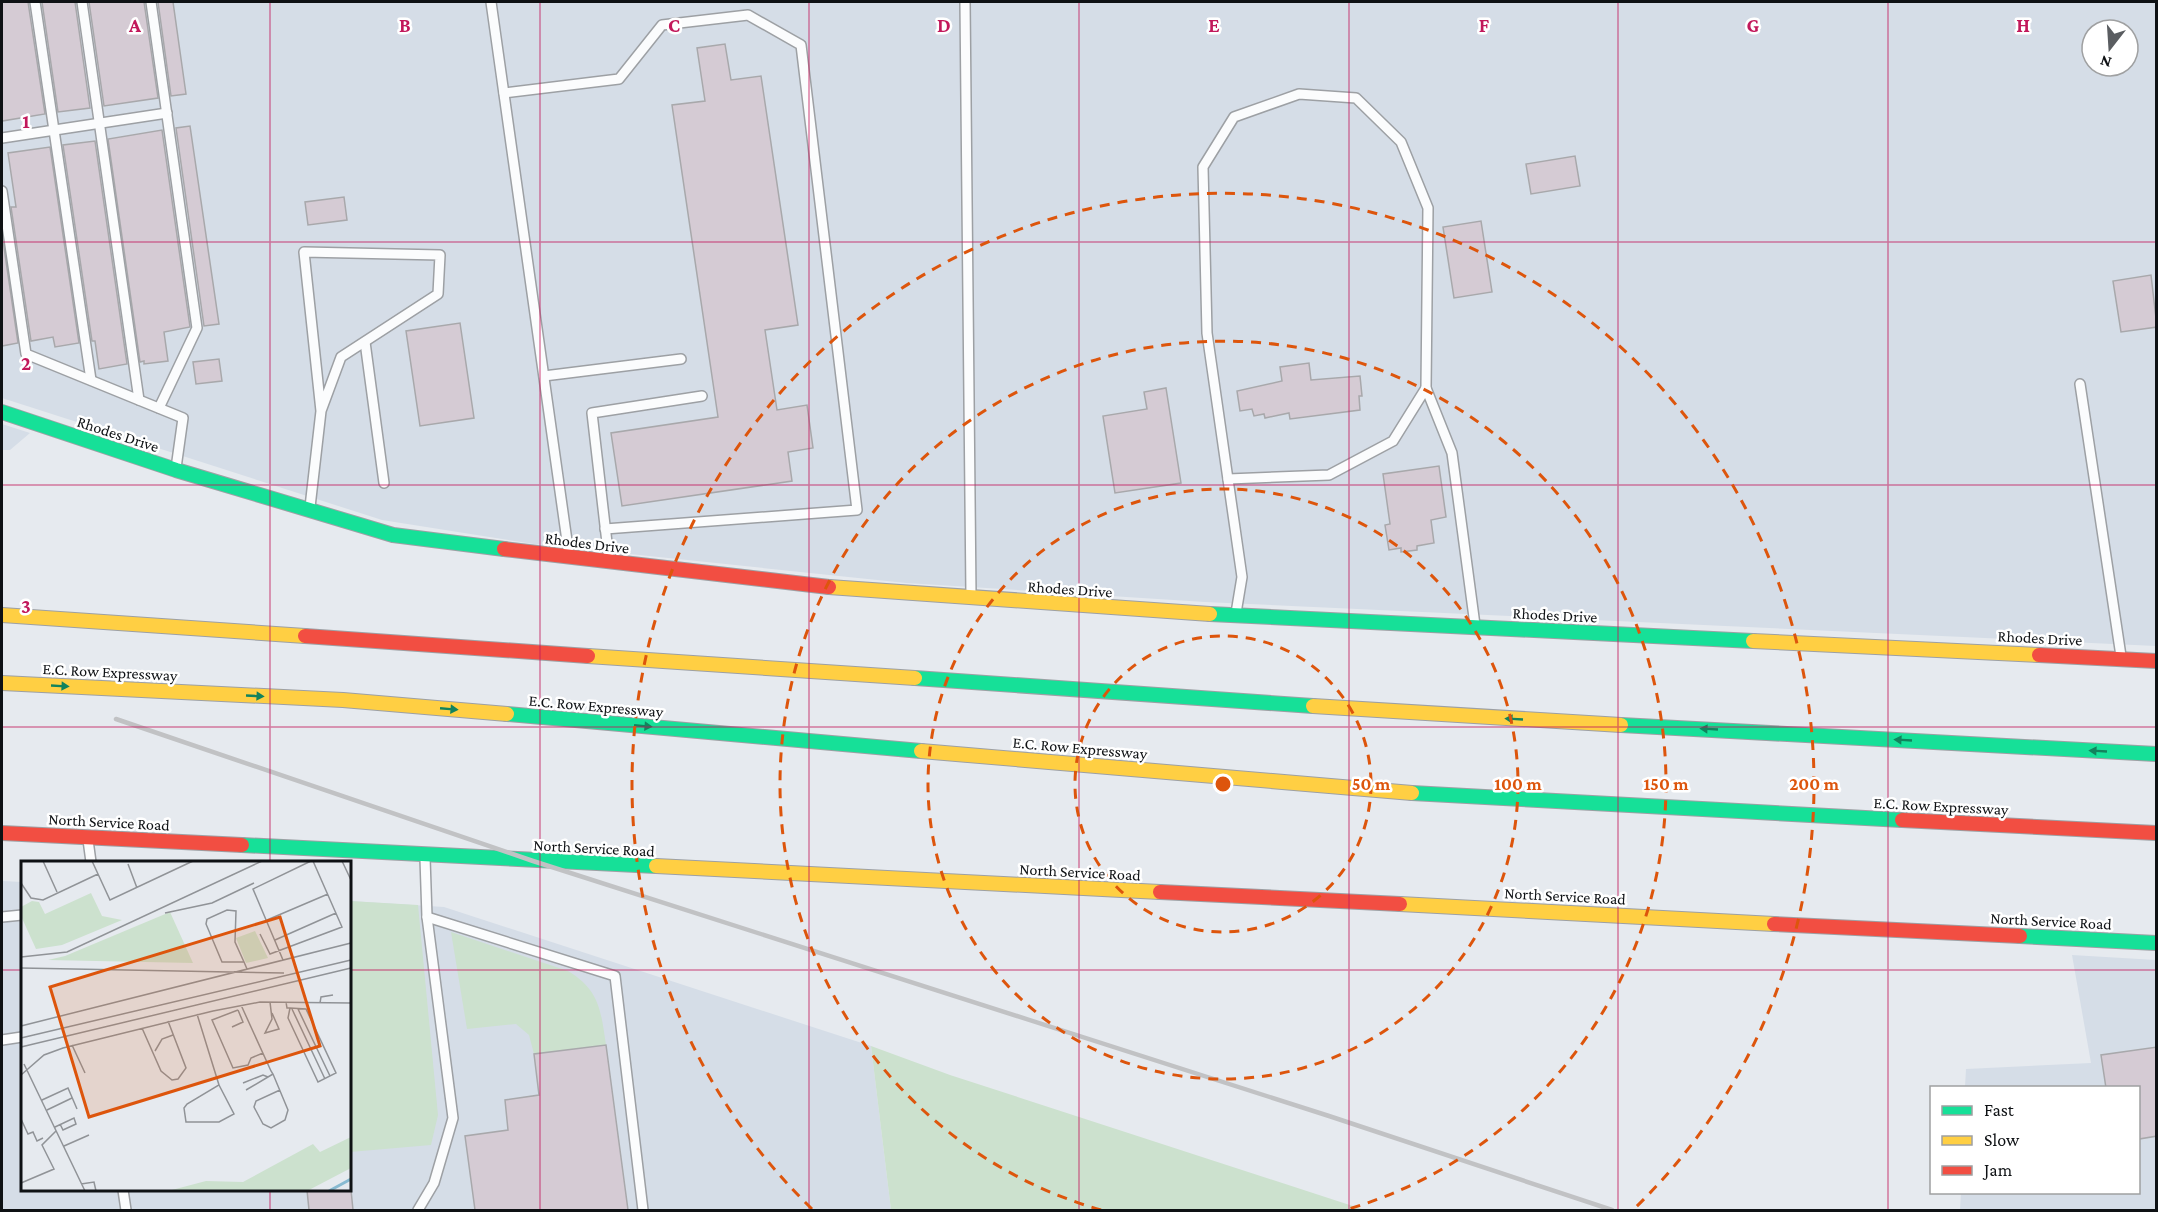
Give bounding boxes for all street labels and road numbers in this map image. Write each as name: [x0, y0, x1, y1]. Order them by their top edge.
street label: Rhodes Drive: [75, 413, 161, 455]
street label: Rhodes Drive: [544, 529, 630, 557]
street label: Rhodes Drive: [1027, 578, 1113, 600]
street label: Rhodes Drive: [1512, 604, 1598, 626]
street label: Rhodes Drive: [1997, 627, 2083, 649]
street label: E.C. Row Expressway: [42, 660, 178, 685]
street label: E.C. Row Expressway: [528, 692, 665, 721]
street label: E.C. Row Expressway: [1012, 734, 1149, 763]
street label: E.C. Row Expressway: [1873, 794, 2009, 819]
street label: North Service Road: [48, 810, 171, 834]
street label: North Service Road: [533, 836, 656, 860]
street label: North Service Road: [1019, 860, 1142, 884]
street label: North Service Road: [1504, 884, 1627, 908]
street label: North Service Road: [1990, 909, 2113, 933]

